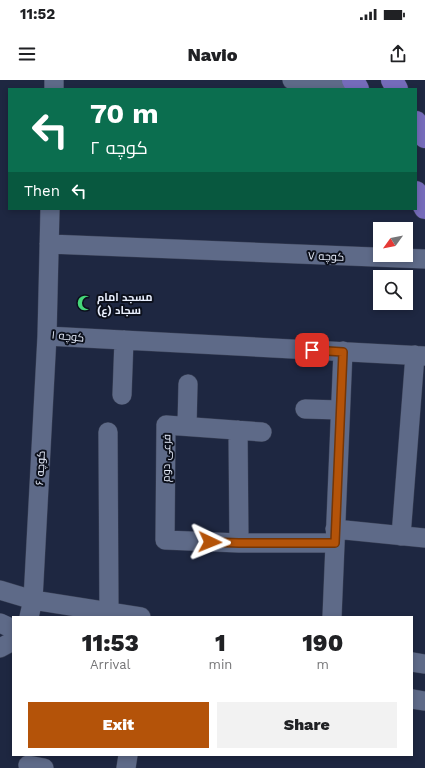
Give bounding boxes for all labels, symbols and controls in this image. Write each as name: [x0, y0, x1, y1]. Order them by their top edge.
text: 11:52: [20, 5, 55, 23]
icon: menu: [16, 43, 38, 65]
icon: share: [387, 43, 409, 65]
text: Navio: [188, 44, 237, 65]
text: 70 m: [90, 97, 159, 130]
icon: left: [24, 104, 76, 156]
text: کوچه ۲: [90, 137, 148, 158]
icon: left: [68, 180, 90, 202]
text: Then: [24, 182, 60, 200]
north arrow: [373, 222, 413, 262]
map controls: [373, 222, 413, 310]
street label: کوچه ۷: [308, 249, 344, 264]
button: search: [373, 270, 413, 310]
place label: مسجد امام سجاد (ع): [97, 291, 152, 318]
mosque icon: مسجد امام سجاد (ع): [76, 294, 94, 312]
street label: کوچه ۱: [51, 328, 85, 345]
pin: [295, 333, 329, 367]
icon: arrive: [301, 339, 323, 361]
street label: فرعی دوم: [160, 434, 174, 482]
street label: کوچه ۶: [33, 450, 48, 486]
position arrow: [189, 521, 231, 563]
text: 11:53: [82, 629, 139, 657]
text: 1: [215, 629, 226, 657]
text: 190: [302, 629, 343, 657]
text: Arrival: [90, 657, 131, 672]
text: min: [209, 657, 232, 672]
text: m: [317, 657, 329, 672]
button: Exit: [28, 702, 209, 748]
button: Share: [217, 702, 397, 748]

